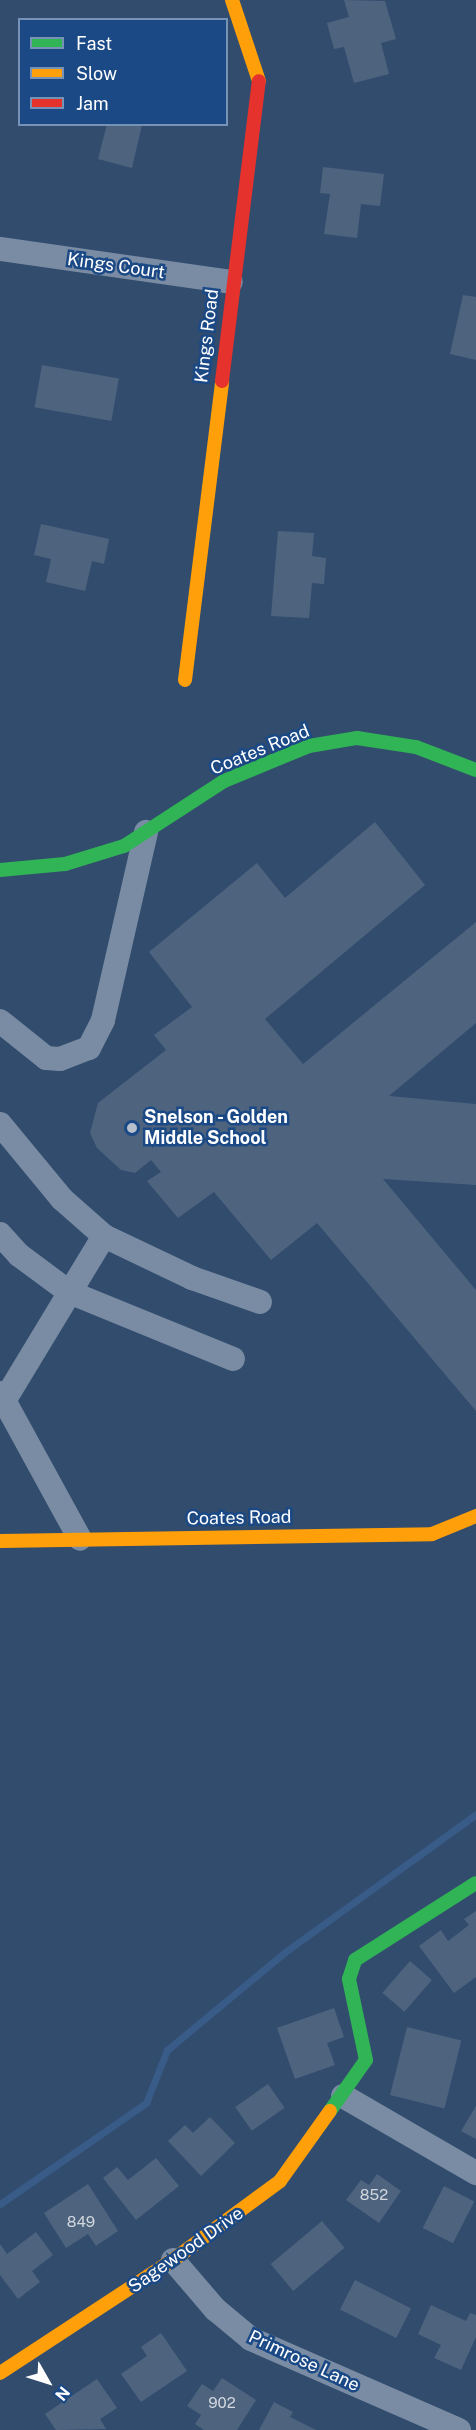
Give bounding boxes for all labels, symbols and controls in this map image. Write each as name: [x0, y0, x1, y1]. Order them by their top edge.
legend: [18, 18, 228, 126]
text: Fast: [76, 33, 112, 54]
text: Slow: [76, 63, 117, 84]
text: Jam: [76, 93, 109, 114]
street label: Kings Court: [66, 248, 166, 284]
street label: Kings Road: [191, 288, 223, 384]
street label: Coates Road: [207, 720, 313, 780]
place label: Snelson - Golden Middle School: [144, 1107, 290, 1150]
marker: Snelson - Golden Middle School: [125, 1121, 139, 1135]
street label: Coates Road: [186, 1506, 292, 1530]
house number: 852: [360, 2186, 388, 2204]
street label: Sagewood Drive: [124, 2202, 248, 2298]
house number: 849: [67, 2213, 95, 2231]
street label: Primrose Lane: [245, 2326, 363, 2396]
north arrow: [18, 2352, 78, 2412]
text: N: [51, 2383, 74, 2404]
house number: 902: [208, 2394, 236, 2412]

